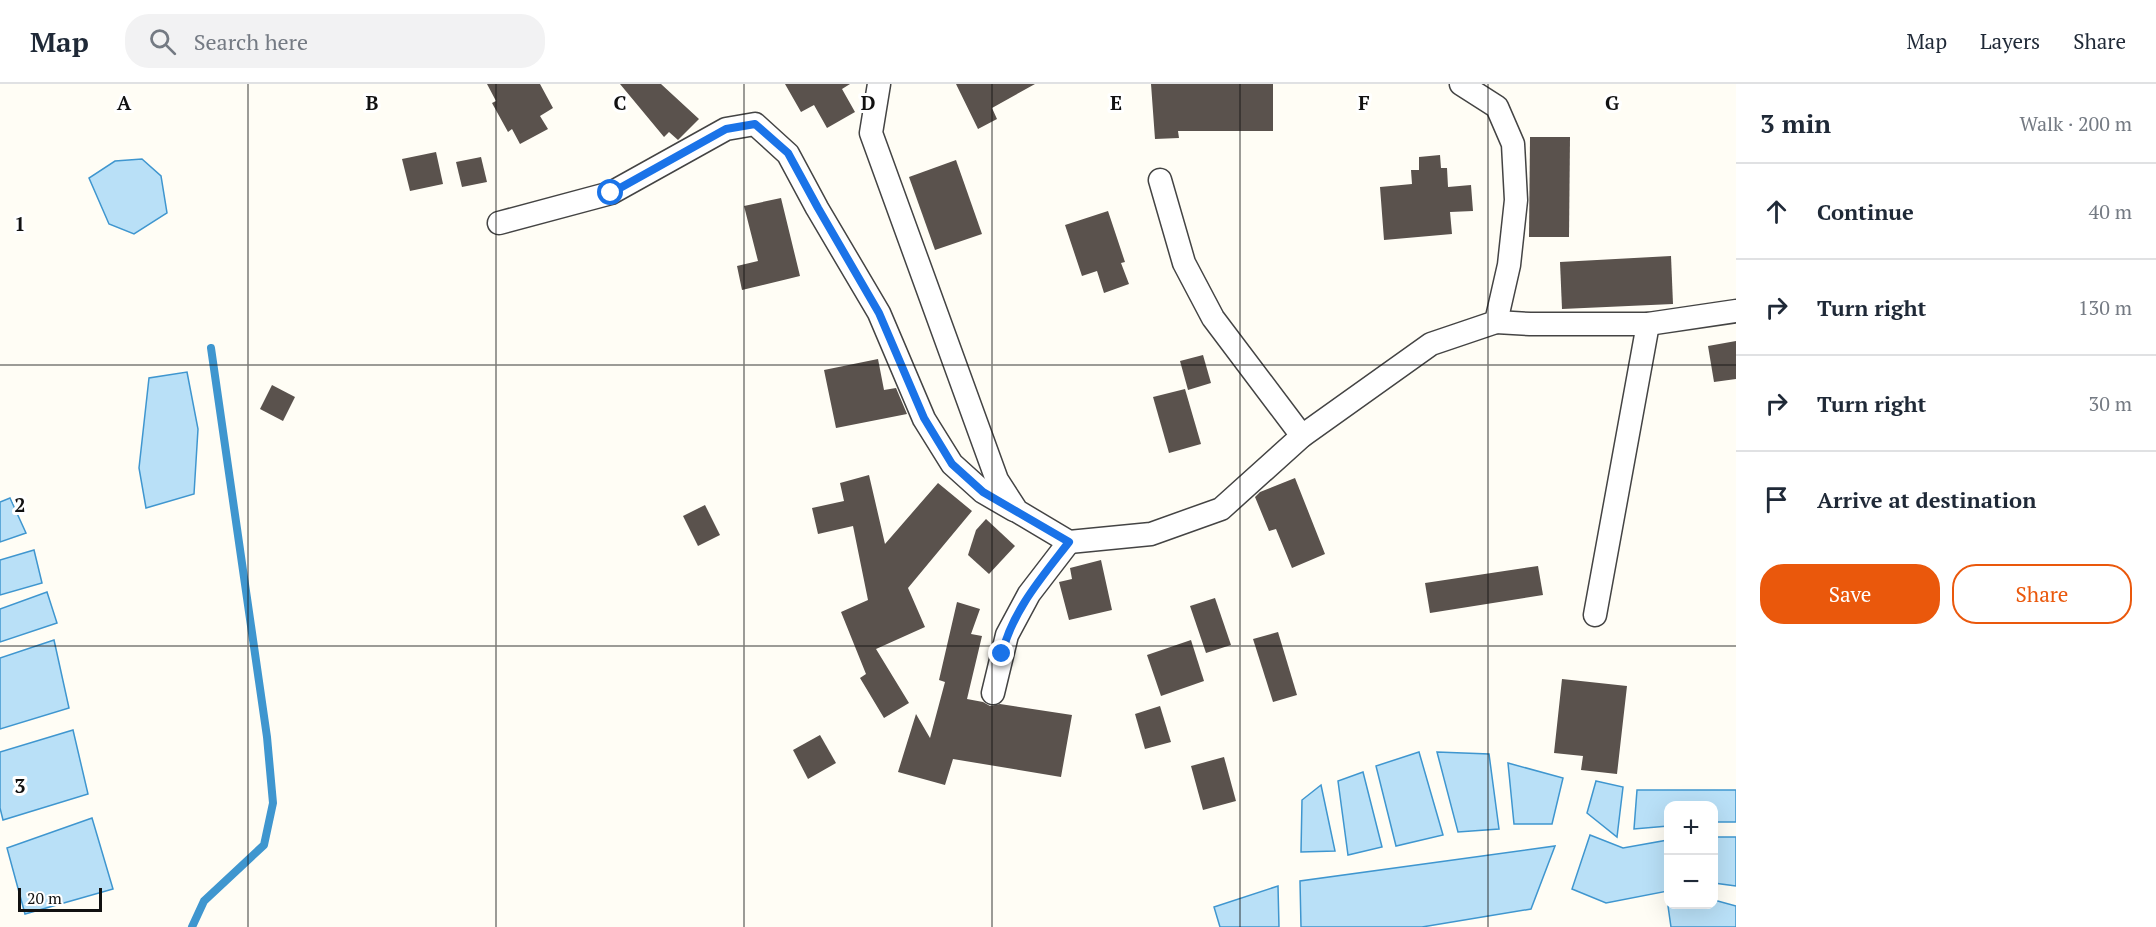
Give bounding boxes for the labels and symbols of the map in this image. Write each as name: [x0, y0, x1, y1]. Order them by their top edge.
text: A: [117, 89, 132, 116]
text: B: [366, 89, 379, 116]
text: C: [613, 89, 627, 116]
text: D: [861, 89, 875, 116]
text: E: [1110, 89, 1122, 116]
text: F: [1358, 89, 1370, 116]
text: G: [1605, 89, 1619, 116]
route start: [597, 179, 623, 205]
text: 1: [14, 210, 26, 237]
text: 2: [14, 491, 26, 518]
route end: [988, 640, 1014, 666]
text: 3: [14, 772, 26, 799]
scale bar: [18, 885, 102, 912]

